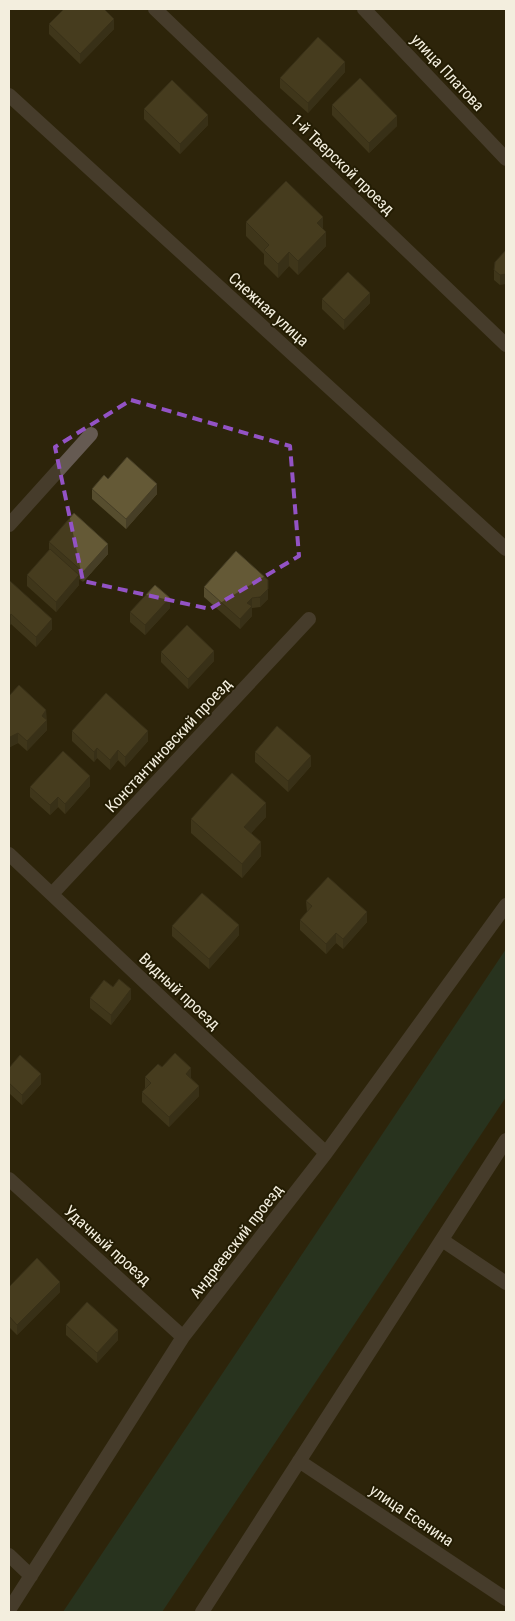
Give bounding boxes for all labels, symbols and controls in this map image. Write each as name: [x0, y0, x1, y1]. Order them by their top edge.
street label: улица Платова: [407, 30, 488, 115]
street label: 1-й Тверской проезд: [287, 110, 399, 219]
street label: Снежная улица: [225, 268, 313, 350]
street label: Константиновский проезд: [101, 674, 236, 816]
street label: Видный проезд: [135, 949, 224, 1034]
street label: Андреевский проезд: [186, 1180, 287, 1302]
street label: Удачный проезд: [60, 1201, 155, 1290]
street label: улица Есенина: [366, 1480, 457, 1550]

